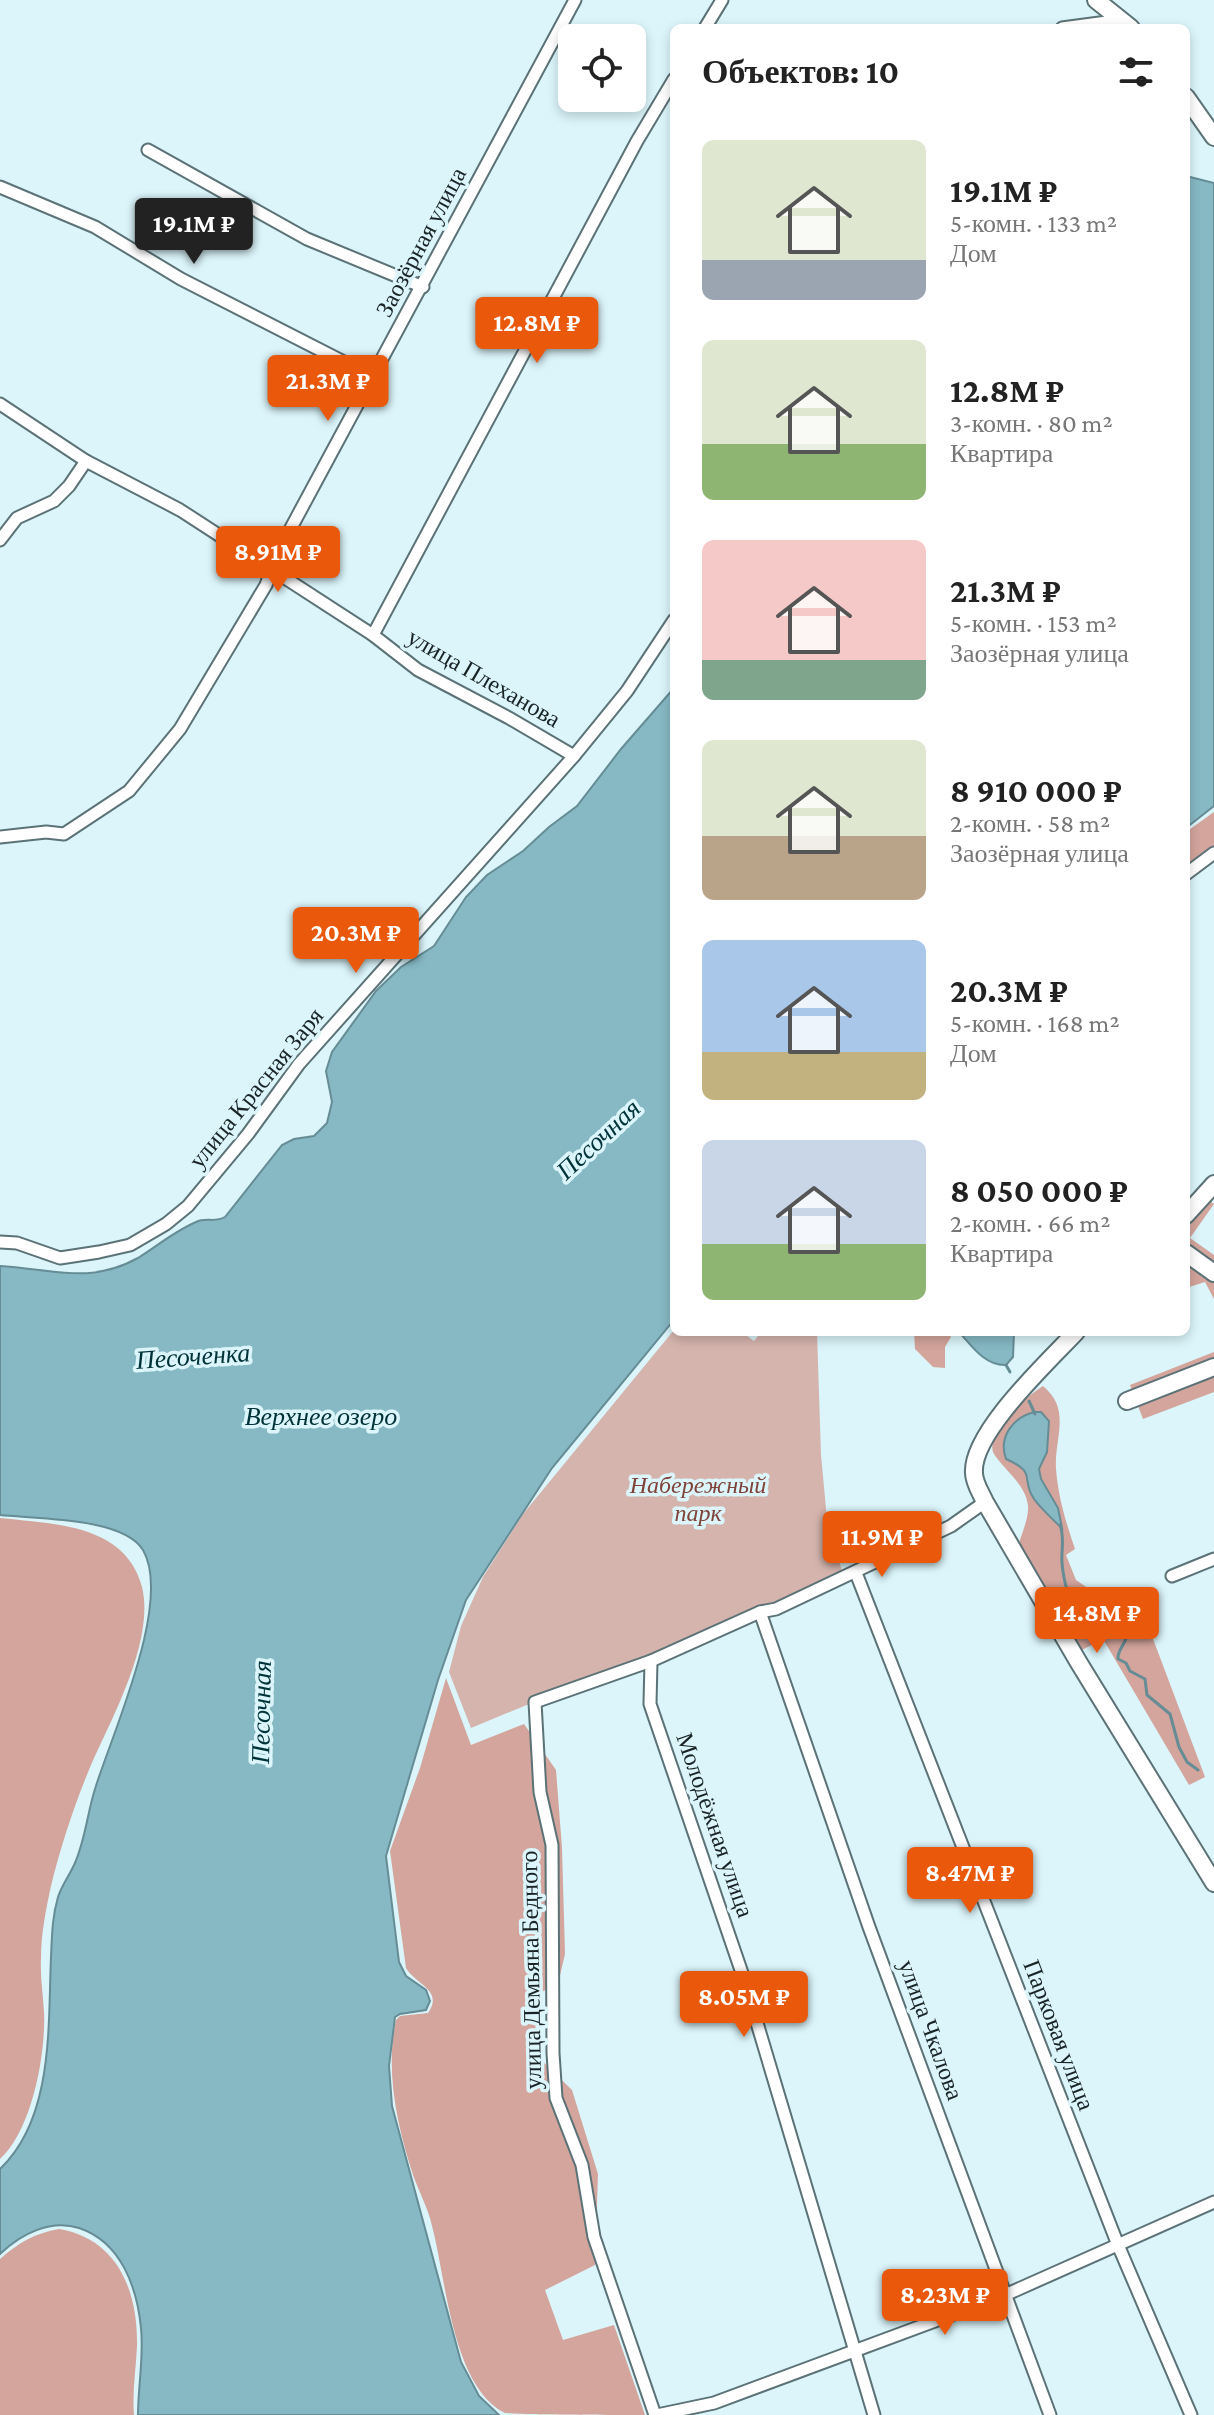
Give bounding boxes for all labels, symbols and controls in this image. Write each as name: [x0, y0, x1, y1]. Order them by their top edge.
map controls: [558, 24, 646, 112]
button: locate: [558, 24, 646, 112]
icon: filters: [1114, 50, 1158, 94]
text: Объектов: 10: [702, 53, 899, 90]
street label: Заозёрная улица: [370, 162, 471, 321]
icon: home: [766, 172, 862, 268]
text: 19.1M ₽: [950, 172, 1058, 209]
pin: 19.1M ₽: [120, 198, 268, 266]
text: 19.1M ₽: [153, 209, 235, 238]
text: 5-комн. · 133 m²: [950, 209, 1117, 238]
text: Дом: [950, 239, 997, 268]
pin: 12.8M ₽: [463, 297, 611, 365]
text: 12.8M ₽: [493, 308, 581, 337]
pin: 21.3M ₽: [254, 355, 402, 423]
text: 21.3M ₽: [286, 366, 370, 395]
icon: home: [766, 372, 862, 468]
text: 12.8M ₽: [950, 372, 1064, 409]
text: 3-комн. · 80 m²: [950, 409, 1113, 438]
text: Квартира: [950, 439, 1053, 468]
pin: 8.91M ₽: [204, 526, 352, 594]
text: 8.91M ₽: [234, 537, 322, 566]
icon: home: [766, 572, 862, 668]
text: 21.3M ₽: [950, 572, 1061, 609]
text: 5-комн. · 153 m²: [950, 609, 1117, 638]
street label: улица Плеханова: [403, 623, 566, 732]
text: Заозёрная улица: [950, 639, 1129, 668]
icon: home: [766, 772, 862, 868]
text: 8 910 000 ₽: [950, 772, 1122, 809]
text: 2-комн. · 58 m²: [950, 809, 1110, 838]
text: Заозёрная улица: [950, 839, 1129, 868]
pin: 20.3M ₽: [282, 907, 430, 975]
text: 20.3M ₽: [311, 918, 401, 947]
icon: home: [766, 972, 862, 1068]
text: 20.3M ₽: [950, 972, 1068, 1009]
street label: улица Красная Заря: [183, 1002, 328, 1173]
text: 5-комн. · 168 m²: [950, 1009, 1120, 1038]
text: Дом: [950, 1039, 997, 1068]
water label: Песочная: [550, 1093, 646, 1186]
icon: home: [766, 1172, 862, 1268]
text: 8 050 000 ₽: [950, 1172, 1128, 1209]
text: 2-комн. · 66 m²: [950, 1209, 1110, 1238]
text: Квартира: [950, 1239, 1053, 1268]
water label: Песоченка: [134, 1338, 251, 1375]
water label: Верхнее озеро: [245, 1402, 397, 1431]
park label: Набережный парк: [629, 1471, 766, 1526]
pin: 11.9M ₽: [808, 1511, 956, 1579]
text: 11.9M ₽: [841, 1522, 923, 1551]
pin: 14.8M ₽: [1023, 1587, 1171, 1655]
text: 14.8M ₽: [1053, 1598, 1141, 1627]
water label: Песочная: [246, 1660, 277, 1765]
street label: Молодёжная улица: [671, 1729, 760, 1921]
pin: 8.47M ₽: [896, 1847, 1044, 1915]
street label: улица Демьяна Бедного: [515, 1850, 546, 2090]
text: 8.47M ₽: [925, 1858, 1015, 1887]
street label: улица Чкалова: [894, 1956, 969, 2104]
street label: Парковая улица: [1018, 1956, 1101, 2114]
pin: 8.05M ₽: [670, 1971, 818, 2039]
text: 8.05M ₽: [698, 1982, 790, 2011]
pin: 8.23M ₽: [871, 2269, 1019, 2337]
text: 8.23M ₽: [900, 2280, 990, 2309]

